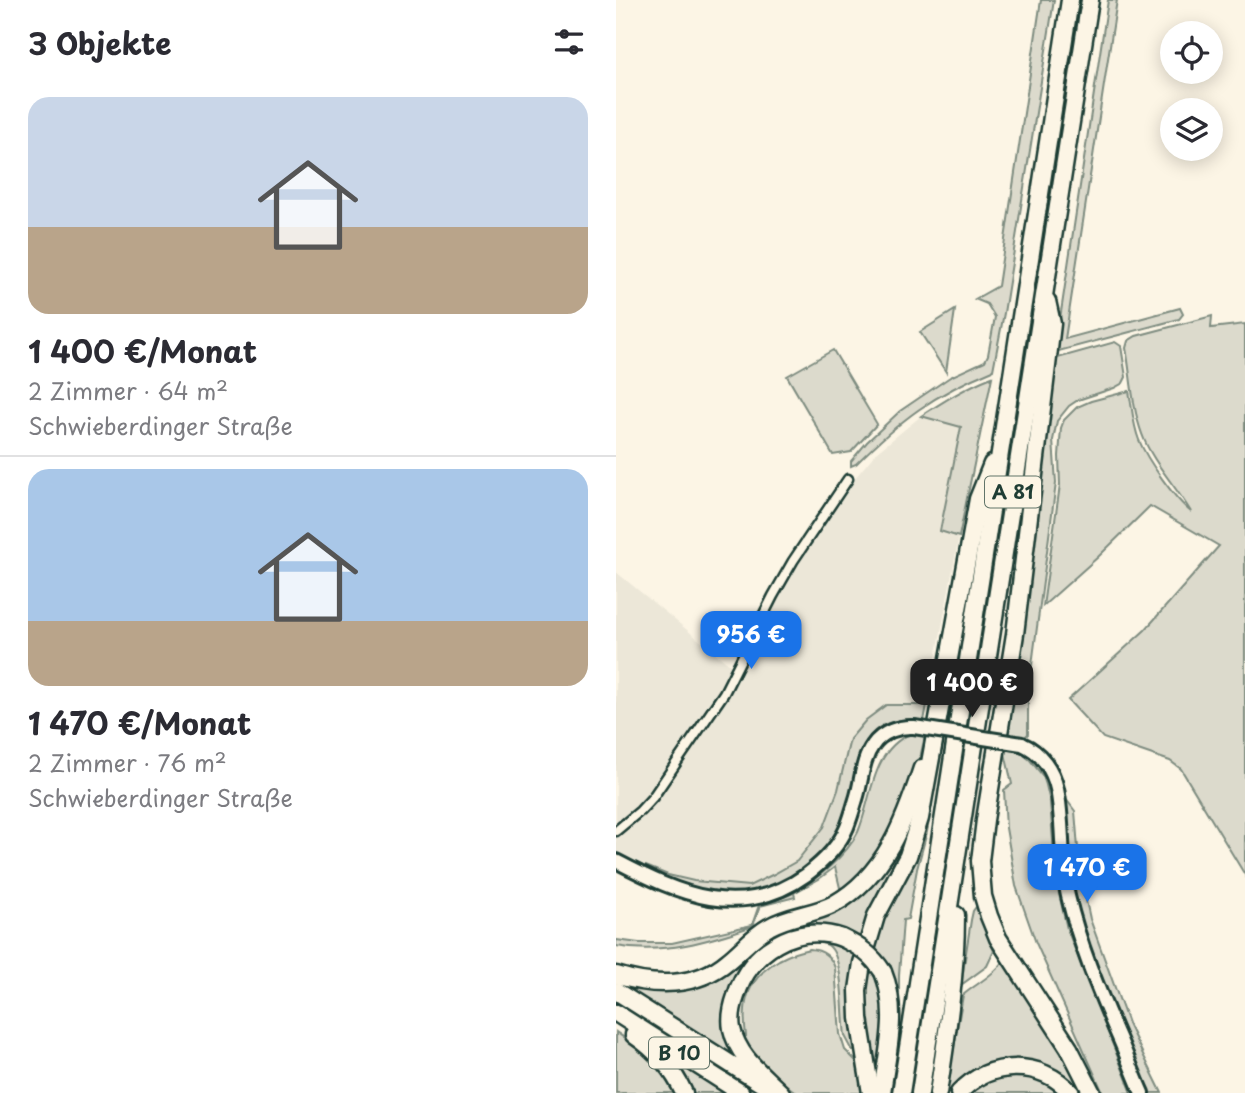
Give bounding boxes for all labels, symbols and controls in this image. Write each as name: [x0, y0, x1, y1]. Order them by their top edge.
text: 3 Objekte: [28, 20, 172, 65]
map controls: [1160, 21, 1223, 161]
button: locate: [1160, 21, 1223, 84]
icon: filters: [550, 23, 588, 61]
button: layers: [1160, 98, 1223, 161]
icon: home: [245, 142, 371, 268]
text: 1 400 €/Monat: [28, 328, 257, 373]
text: 2 Zimmer · 64 m²: [28, 373, 228, 408]
text: Schwieberdinger Straße: [28, 408, 293, 443]
road number: A 81: [985, 477, 1041, 508]
icon: home: [245, 514, 371, 640]
pin: 956 €: [702, 612, 800, 671]
text: 956 €: [717, 616, 785, 651]
pin: 1 400 €: [907, 660, 1037, 719]
text: 1 400 €: [926, 664, 1018, 699]
text: 1 470 €/Monat: [28, 700, 251, 745]
text: 2 Zimmer · 76 m²: [28, 745, 227, 780]
text: Schwieberdinger Straße: [28, 780, 293, 815]
pin: 1 470 €: [1022, 844, 1152, 904]
text: 1 470 €: [1044, 849, 1130, 884]
road number: B 10: [649, 1037, 709, 1068]

